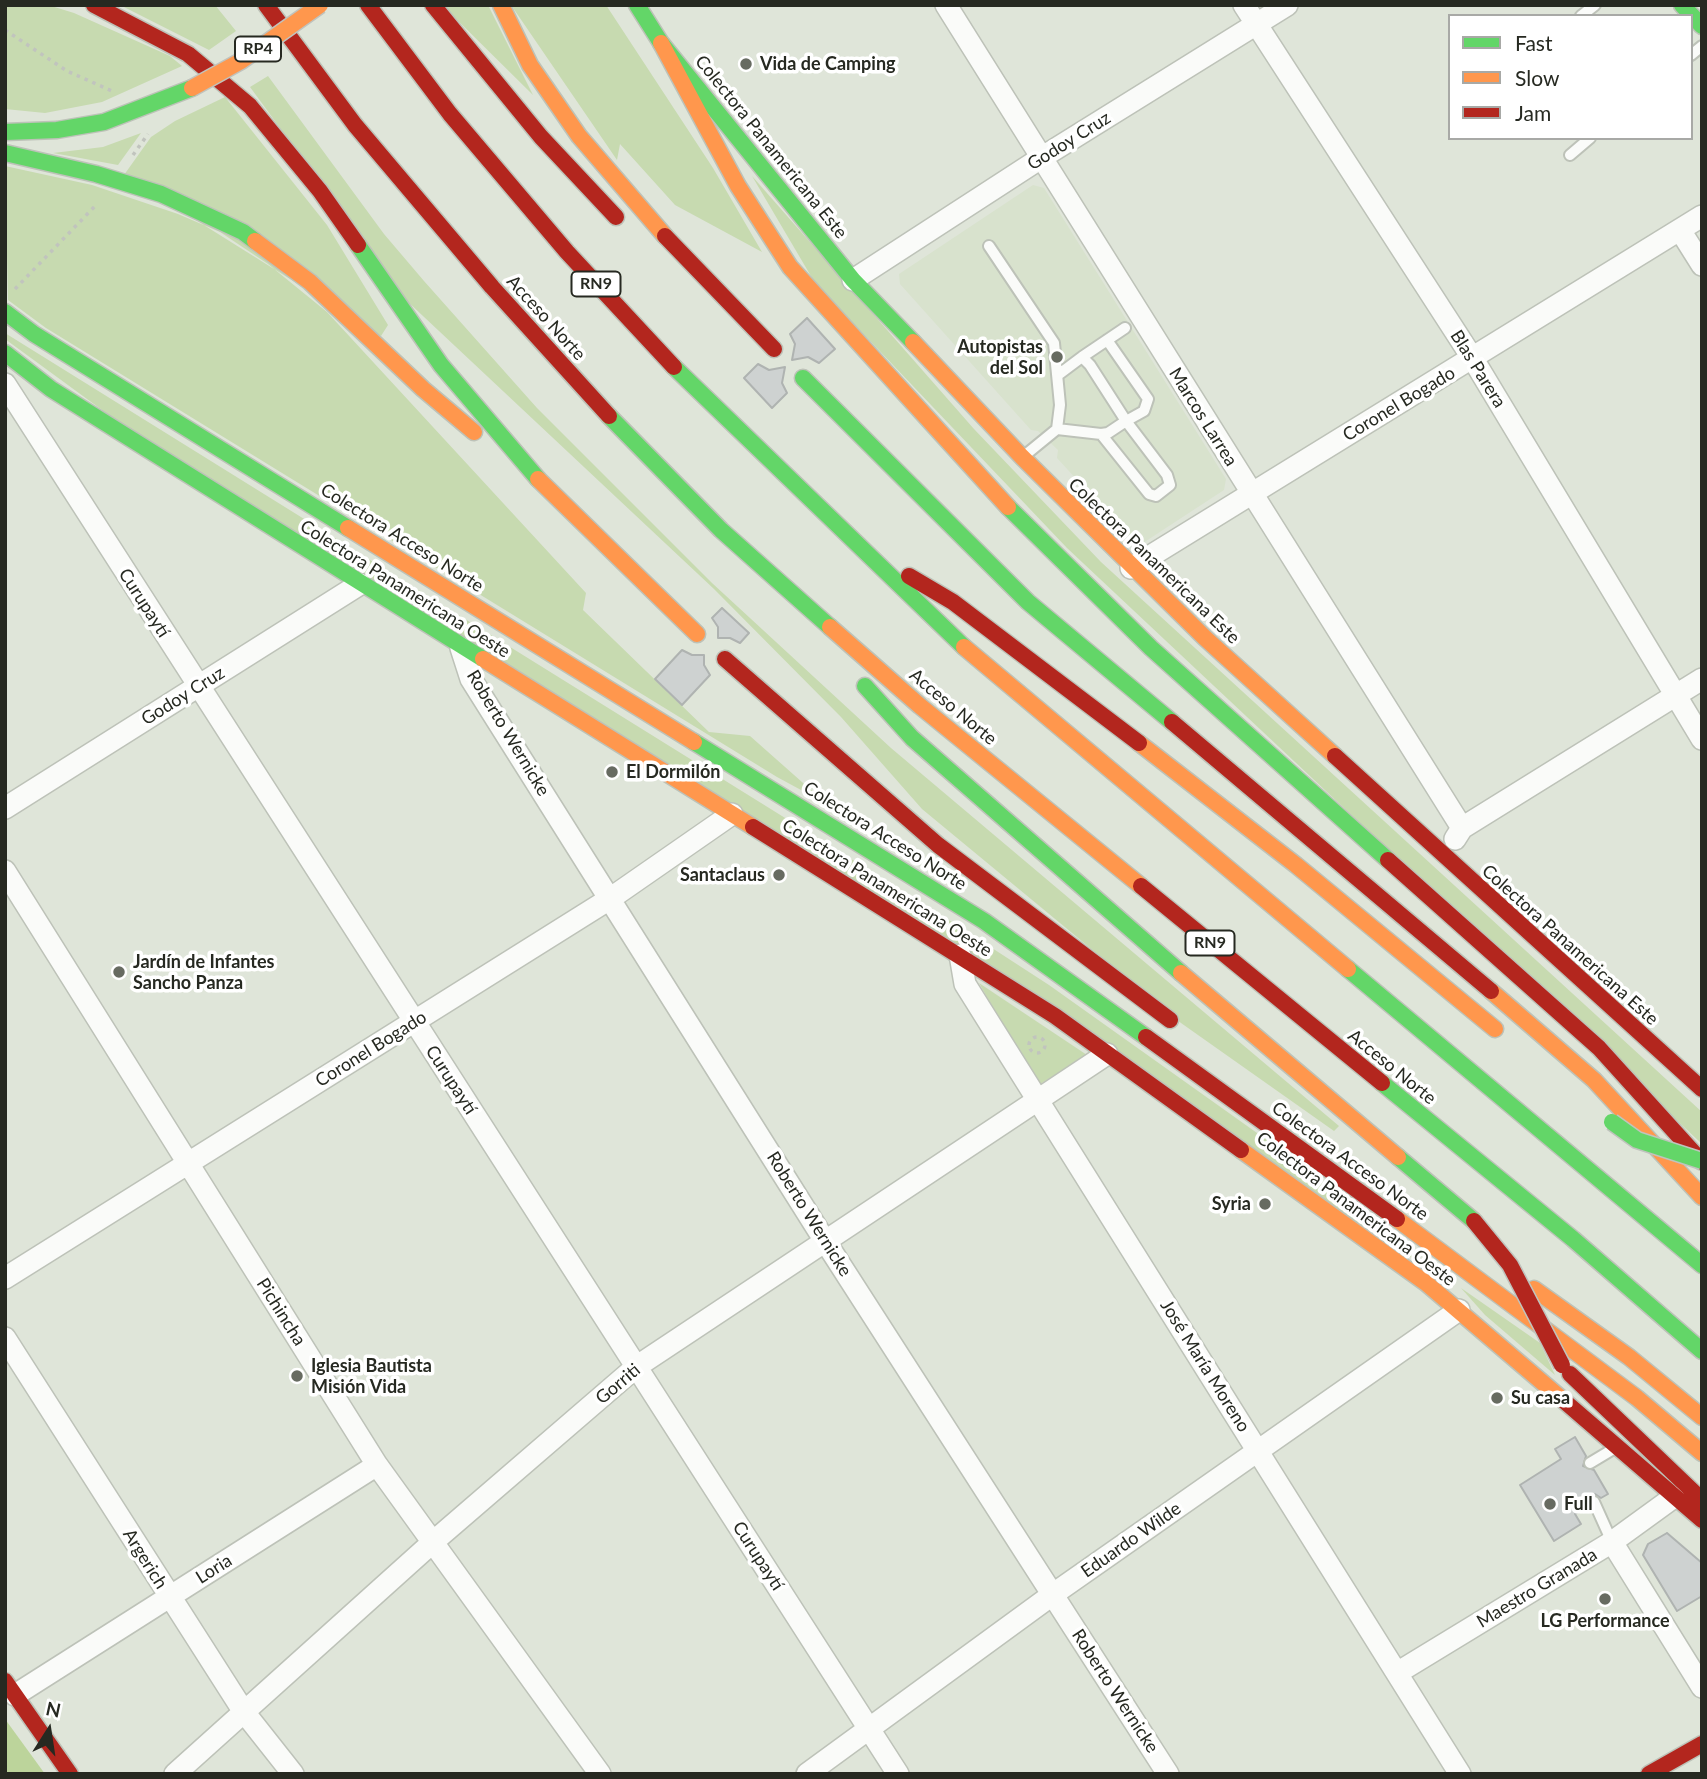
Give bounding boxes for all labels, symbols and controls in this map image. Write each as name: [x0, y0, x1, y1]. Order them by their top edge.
legend: [1448, 14, 1693, 140]
text: Fast: [1515, 30, 1552, 55]
road number: RP4: [235, 36, 281, 61]
street label: Colectora Panamericana Este: [690, 51, 852, 243]
place label: Vida de Camping: [760, 53, 896, 75]
marker: Vida de Camping: [738, 56, 754, 72]
text: Slow: [1515, 65, 1559, 90]
text: Jam: [1515, 100, 1551, 125]
street label: Godoy Cruz: [1023, 107, 1115, 175]
street label: Acceso Norte: [502, 271, 590, 365]
road number: RN9: [572, 272, 620, 296]
street label: Blas Parera: [1446, 326, 1510, 412]
place label: Autopistas del Sol: [957, 336, 1043, 378]
marker: Autopistas del Sol: [1049, 349, 1065, 365]
street label: Coronel Bogado: [1339, 362, 1459, 446]
street label: Marcos Larrea: [1164, 364, 1242, 470]
street label: Colectora Panamericana Este: [1064, 473, 1244, 649]
street label: Colectora Acceso Norte: [317, 479, 487, 597]
street label: Colectora Panamericana Oeste: [296, 515, 514, 663]
street label: Curupaytí: [114, 565, 174, 641]
street label: Godoy Cruz: [137, 662, 229, 730]
street label: Acceso Norte: [905, 664, 1001, 750]
street label: Roberto Wernicke: [462, 666, 554, 800]
place label: El Dormilón: [626, 761, 720, 783]
marker: El Dormilón: [604, 764, 620, 780]
street label: Colectora Acceso Norte: [800, 777, 970, 895]
street label: Colectora Panamericana Oeste: [778, 814, 996, 962]
street label: Colectora Panamericana Este: [1477, 860, 1663, 1030]
place label: Santaclaus: [680, 864, 765, 886]
marker: Santaclaus: [771, 867, 787, 883]
road number: RN9: [1186, 931, 1234, 956]
place label: Jardín de Infantes Sancho Panza: [133, 951, 274, 993]
marker: Jardín de Infantes Sancho Panza: [111, 964, 127, 980]
street label: Coronel Bogado: [311, 1006, 431, 1092]
street label: Acceso Norte: [1344, 1025, 1440, 1109]
street label: Curupaytí: [421, 1042, 481, 1118]
street label: Colectora Acceso Norte: [1268, 1097, 1432, 1225]
street label: Colectora Panamericana Oeste: [1252, 1127, 1460, 1291]
street label: Roberto Wernicke: [762, 1148, 856, 1280]
place label: Syria: [1212, 1193, 1251, 1215]
marker: Syria: [1257, 1196, 1273, 1212]
street label: Pichincha: [252, 1274, 310, 1350]
street label: José María Moreno: [1156, 1296, 1254, 1436]
place label: Iglesia Bautista Misión Vida: [311, 1355, 432, 1398]
street label: Gorriti: [591, 1359, 645, 1409]
marker: Iglesia Bautista Misión Vida: [289, 1368, 305, 1384]
place label: Su casa: [1511, 1387, 1570, 1409]
marker: Su casa: [1489, 1390, 1505, 1406]
place label: Full: [1564, 1493, 1593, 1515]
marker: Full: [1542, 1496, 1558, 1512]
street label: Eduardo Wilde: [1077, 1498, 1185, 1582]
street label: Curupaytí: [728, 1518, 788, 1594]
street label: Argerich: [118, 1525, 172, 1593]
street label: Maestro Granada: [1473, 1544, 1601, 1632]
street label: Loria: [192, 1550, 236, 1588]
marker: LG Performance: [1597, 1591, 1613, 1607]
place label: LG Performance: [1540, 1610, 1670, 1632]
street label: Roberto Wernicke: [1067, 1625, 1163, 1757]
north arrow: [14, 1695, 84, 1765]
text: N: [44, 1696, 63, 1722]

